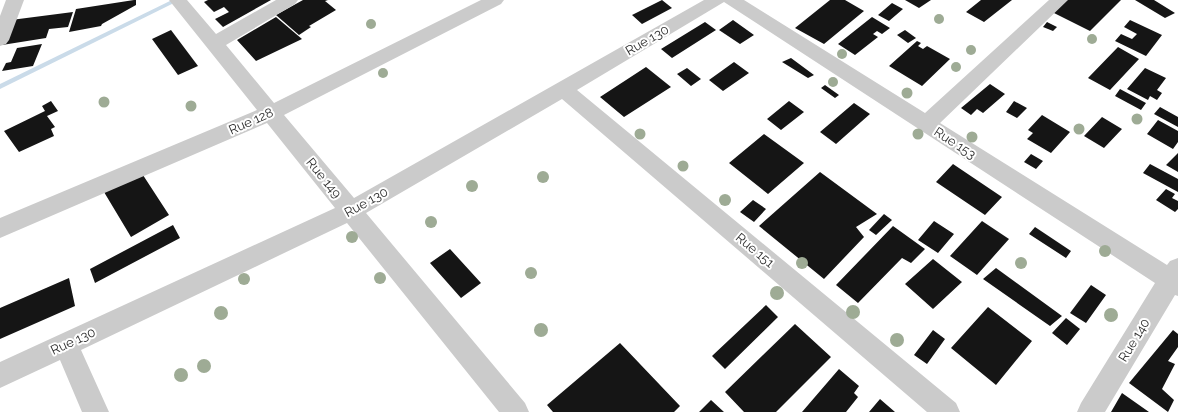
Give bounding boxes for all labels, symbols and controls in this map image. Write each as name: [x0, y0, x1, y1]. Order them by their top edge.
street label: Rue 130: [623, 22, 671, 58]
street label: Rue 128: [226, 104, 276, 137]
street label: Rue 153: [931, 124, 979, 162]
street label: Rue 149: [303, 155, 345, 201]
street label: Rue 130: [342, 184, 390, 220]
street label: Rue 151: [733, 230, 777, 271]
street label: Rue 140: [1115, 316, 1153, 364]
street label: Rue 130: [48, 324, 98, 358]

